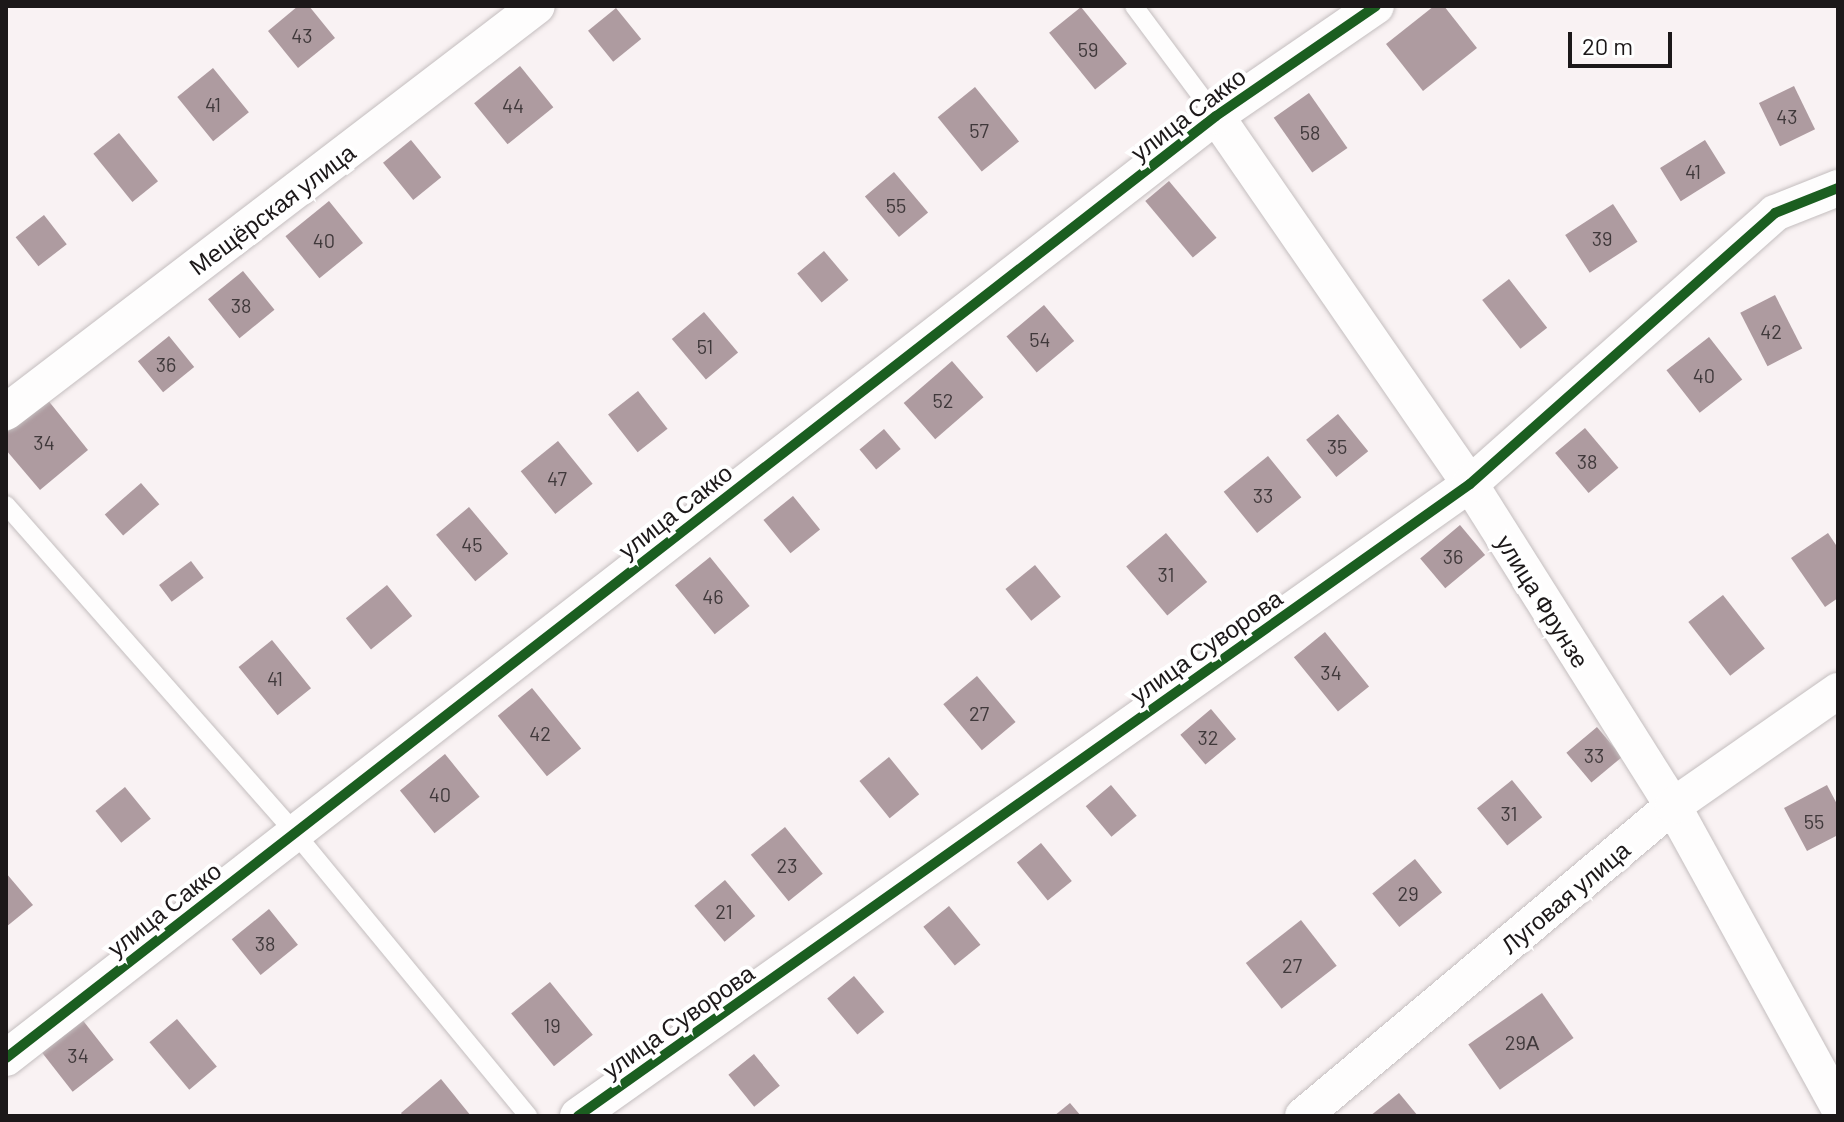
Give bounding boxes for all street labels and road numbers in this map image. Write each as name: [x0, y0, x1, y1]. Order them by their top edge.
street label: улица Сакко: [1125, 61, 1251, 167]
street label: Мещёрская улица: [183, 137, 361, 281]
street label: улица Сакко: [612, 458, 738, 564]
street label: улица Фрунзе: [1491, 529, 1595, 673]
street label: улица Суворова: [1125, 583, 1287, 709]
street label: Луговая улица: [1495, 835, 1635, 959]
street label: улица Сакко: [101, 856, 227, 962]
street label: улица Суворова: [597, 958, 759, 1084]

